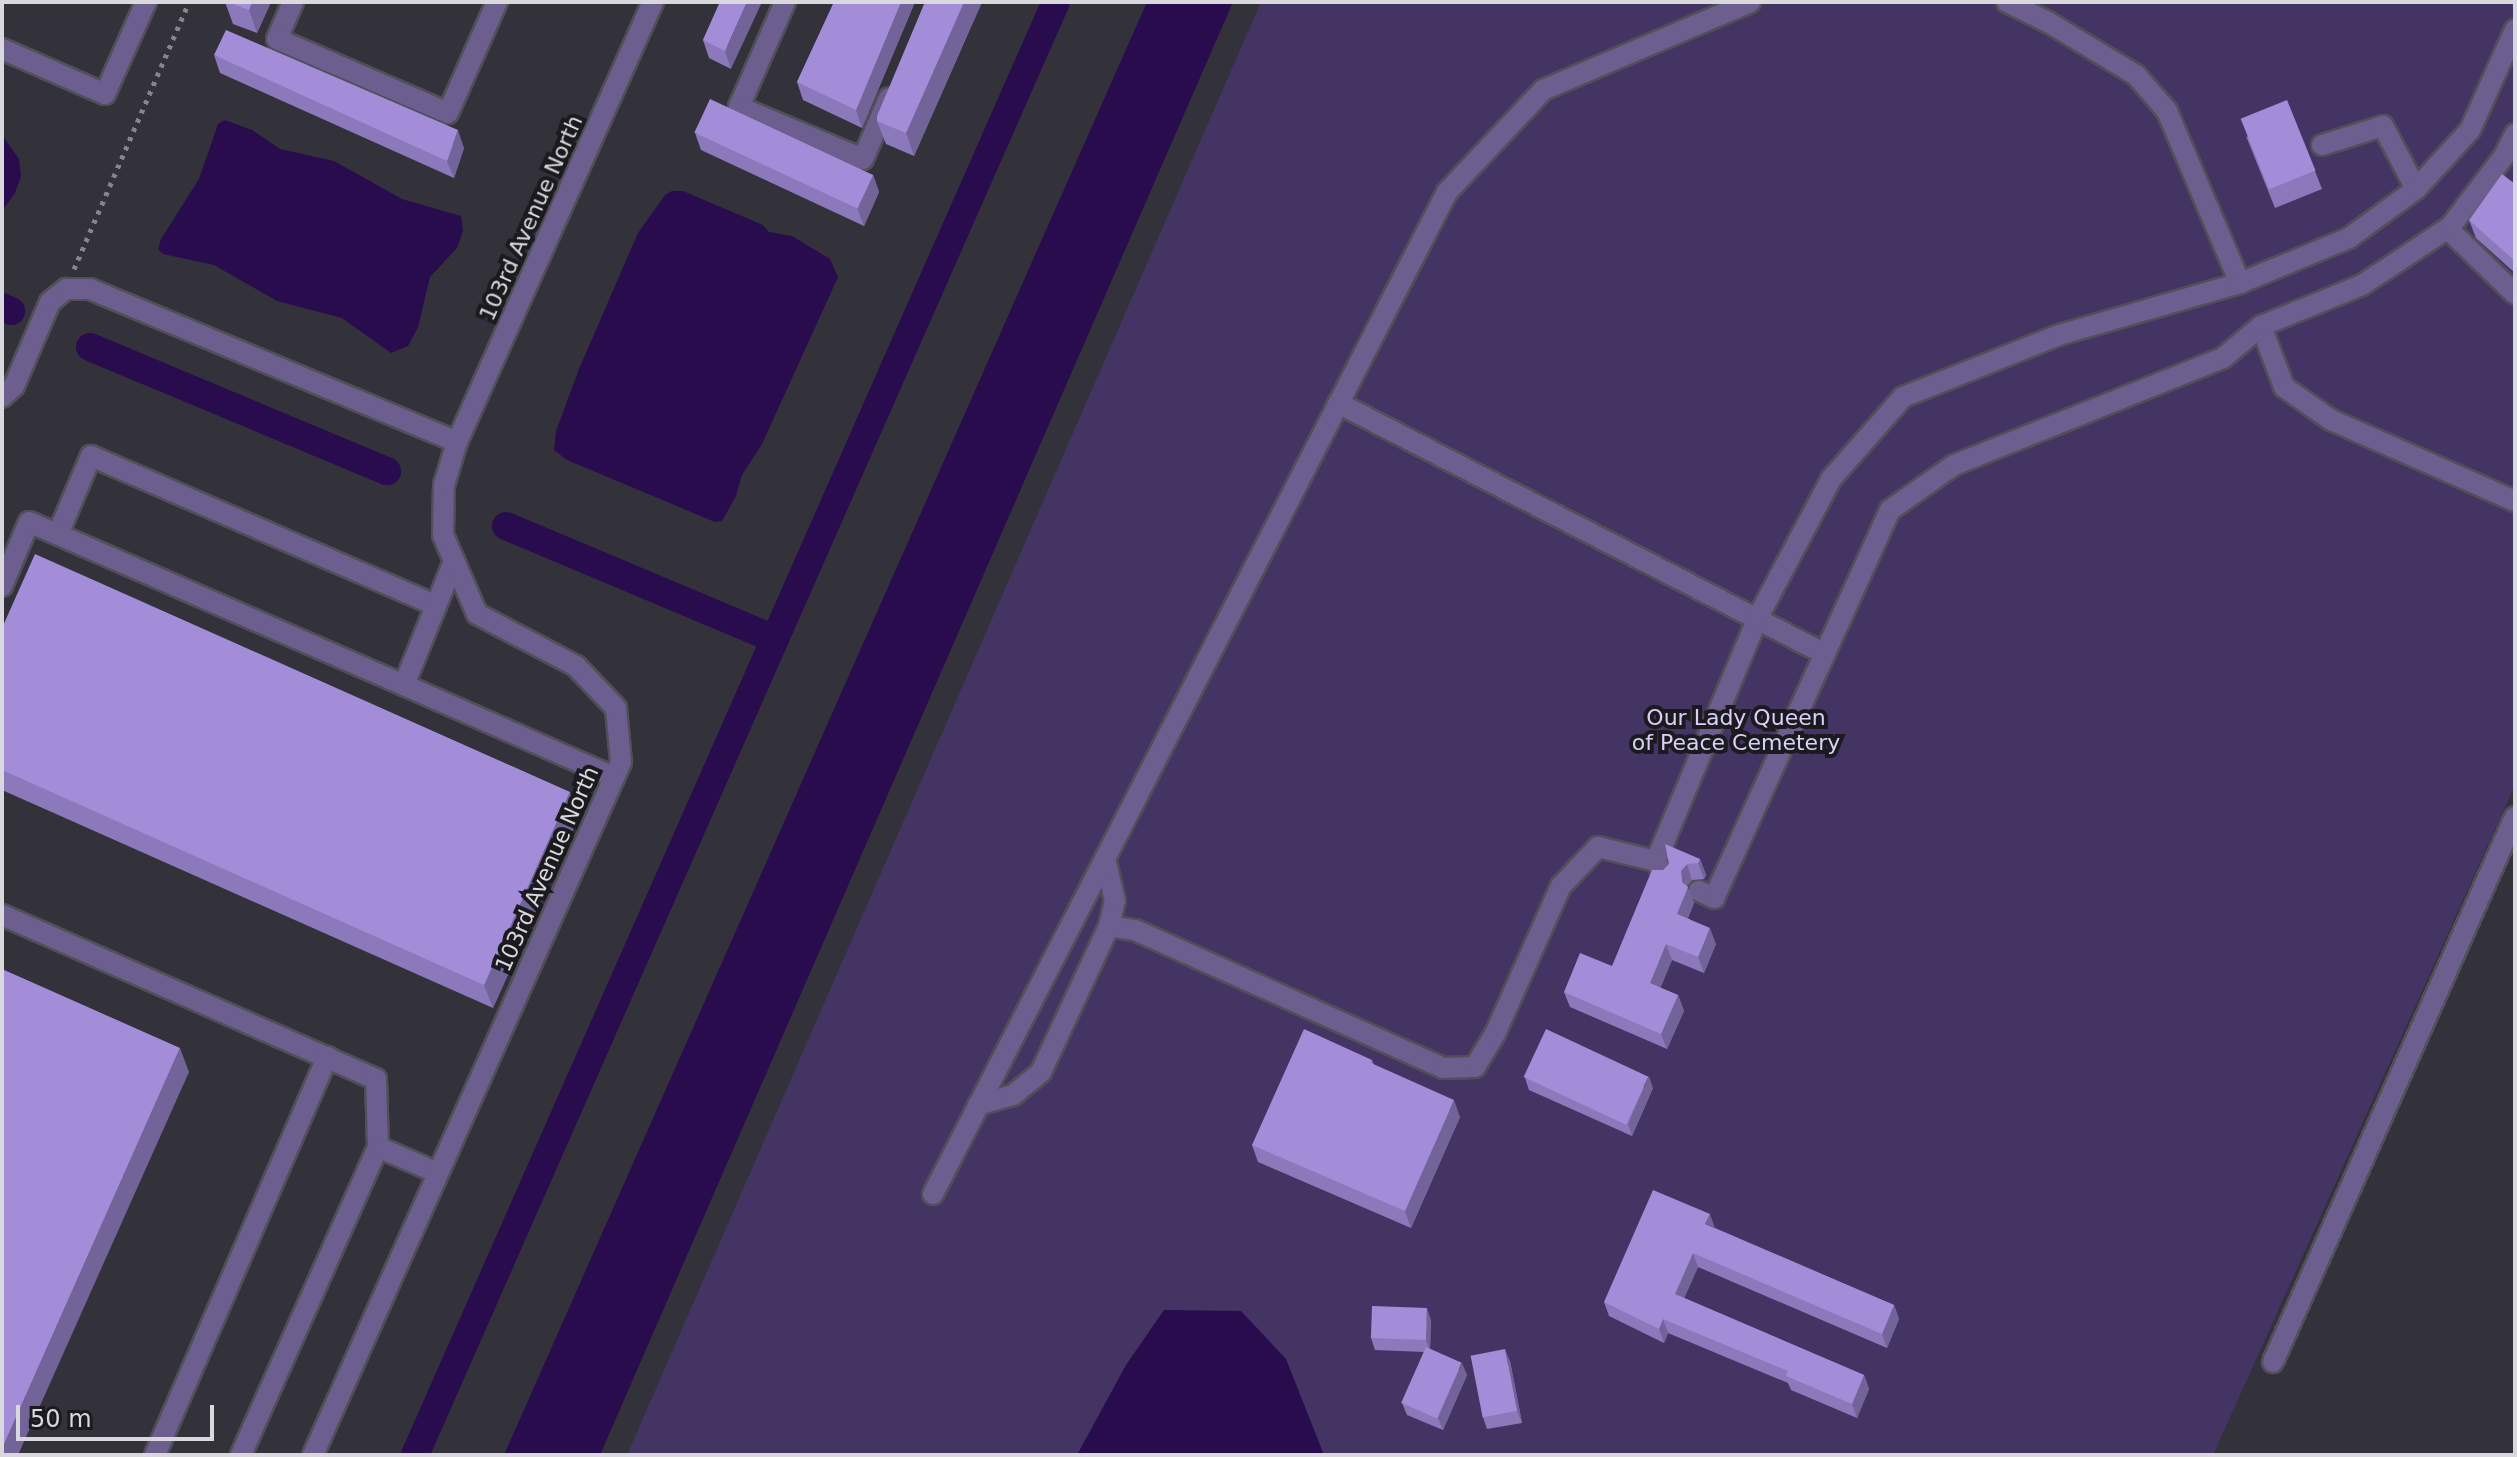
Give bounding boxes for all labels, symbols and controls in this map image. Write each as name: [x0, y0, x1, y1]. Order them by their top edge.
street label: 103rd Avenue North: [474, 111, 588, 325]
park label: Our Lady Queen of Peace Cemetery: [1632, 704, 1840, 756]
street label: 103rd Avenue North: [490, 762, 604, 976]
scale bar: [20, 1389, 218, 1439]
text: 50 m: [30, 1405, 92, 1433]

